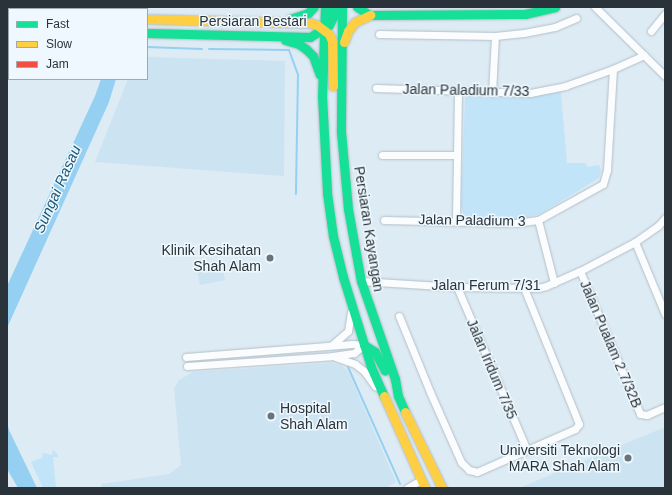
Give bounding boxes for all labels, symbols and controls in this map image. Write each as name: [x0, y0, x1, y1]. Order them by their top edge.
legend: [8, 8, 148, 80]
street label: Persiaran Bestari: [199, 13, 307, 29]
text: Fast: [46, 17, 69, 31]
text: Slow: [46, 37, 72, 51]
text: Jam: [46, 57, 69, 71]
street label: Jalan Paladium 7/33: [402, 80, 530, 100]
water label: Sungai Rasau: [30, 142, 84, 236]
street label: Persiaran Kayangan: [351, 165, 387, 293]
street label: Jalan Paladium 3: [418, 211, 526, 229]
place label: Klinik Kesihatan Shah Alam: [161, 242, 261, 274]
marker: Klinik Kesihatan Shah Alam: [264, 252, 276, 264]
street label: Jalan Ferum 7/31: [432, 277, 540, 293]
street label: Jalan Pualam 2 7/32B: [577, 278, 645, 410]
street label: Jalan Iridum 7/35: [463, 316, 521, 422]
place label: Hospital Shah Alam: [280, 400, 348, 432]
marker: Hospital Shah Alam: [265, 410, 277, 422]
place label: Universiti Teknologi MARA Shah Alam: [499, 442, 620, 474]
marker: Universiti Teknologi MARA Shah Alam: [623, 453, 633, 463]

